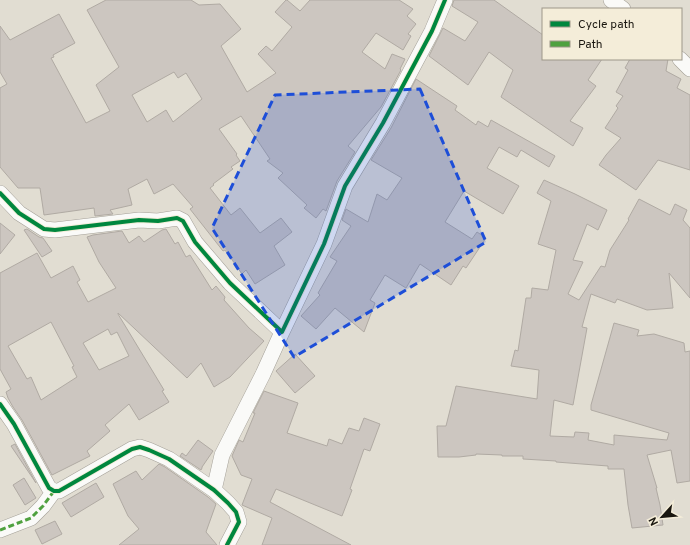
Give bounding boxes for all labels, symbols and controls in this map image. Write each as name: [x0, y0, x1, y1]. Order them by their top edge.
legend: [542, 8, 682, 60]
text: Cycle path: [578, 17, 635, 33]
text: Path: [578, 37, 603, 53]
north arrow: [642, 497, 682, 537]
text: N: [646, 514, 662, 528]

